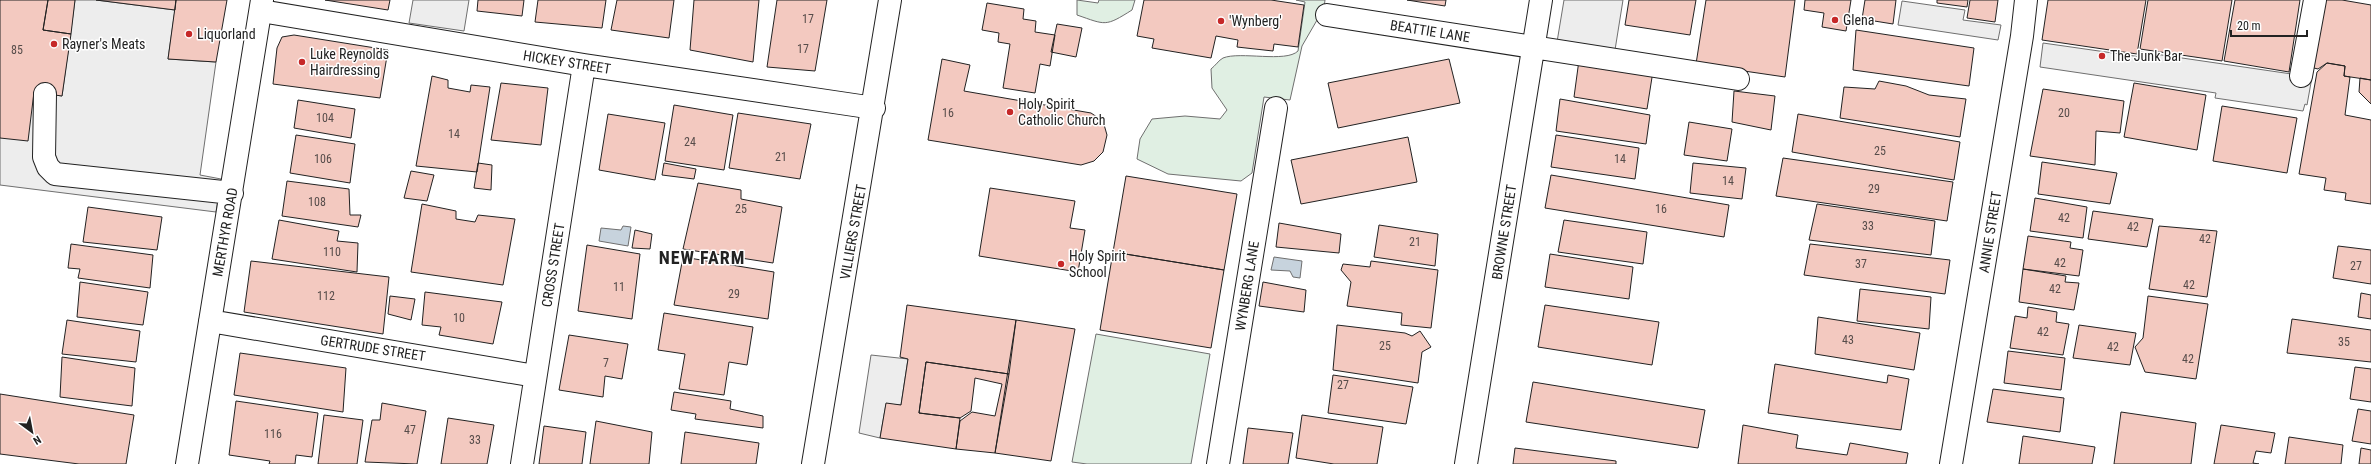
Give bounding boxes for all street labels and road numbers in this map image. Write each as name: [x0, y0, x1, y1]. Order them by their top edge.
street label: BEATTIE LANE: [1389, 17, 1471, 45]
street label: HICKEY STREET: [522, 47, 612, 77]
street label: VILLIERS STREET: [837, 183, 869, 281]
street label: BROWNE STREET: [1489, 183, 1519, 281]
street label: MERTHYR ROAD: [209, 186, 241, 278]
street label: ANNIE STREET: [1976, 190, 2004, 274]
street label: CROSS STREET: [538, 222, 568, 308]
street label: WYNBERG LANE: [1232, 240, 1262, 332]
street label: GERTRUDE STREET: [319, 332, 427, 364]

